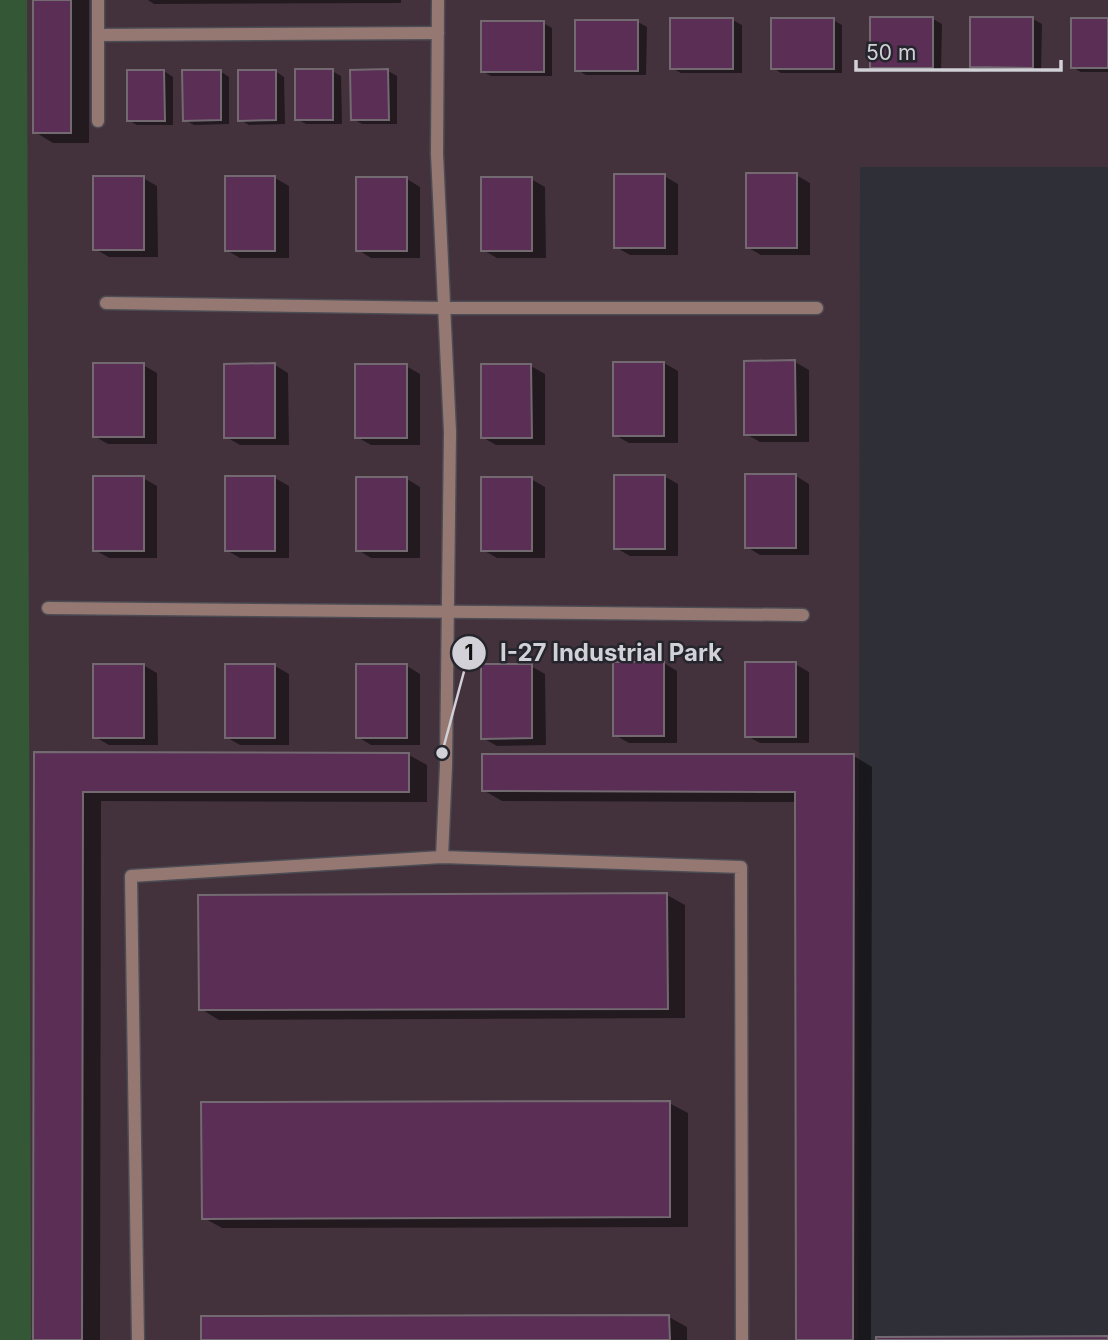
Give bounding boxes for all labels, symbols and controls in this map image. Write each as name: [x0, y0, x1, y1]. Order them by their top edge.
scale bar: [856, 28, 1061, 72]
text: 50 m: [866, 40, 916, 65]
callout: I-27 Industrial Park: [451, 630, 736, 675]
text: I-27 Industrial Park: [500, 638, 722, 667]
text: 1: [464, 640, 474, 665]

